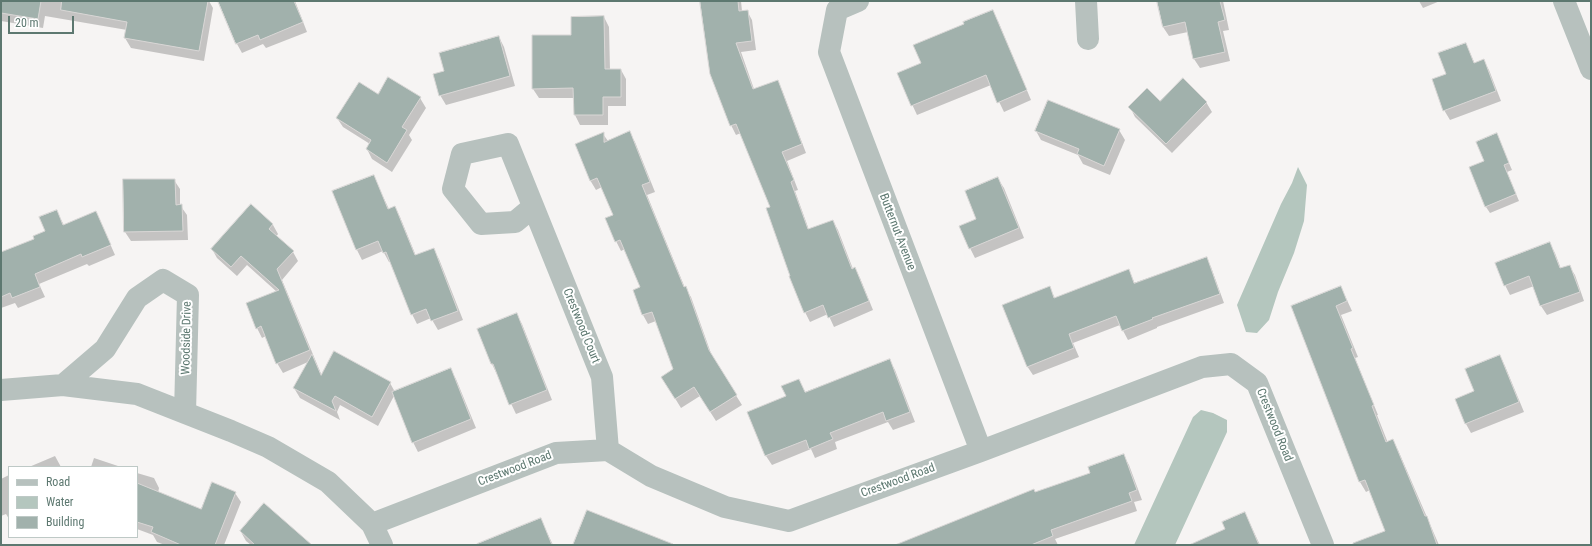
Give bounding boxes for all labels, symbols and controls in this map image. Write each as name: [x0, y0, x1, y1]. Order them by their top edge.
scale bar: [10, 8, 76, 34]
text: 20 m: [15, 16, 39, 30]
street label: Butternut Avenue: [876, 192, 918, 272]
street label: Crestwood Court: [559, 286, 603, 366]
street label: Woodside Drive: [179, 301, 195, 375]
street label: Crestwood Road: [1253, 386, 1295, 464]
street label: Crestwood Road: [476, 448, 554, 490]
street label: Crestwood Road: [859, 461, 937, 501]
legend: [8, 466, 138, 538]
text: Road: [46, 475, 70, 489]
text: Water: [46, 495, 74, 509]
text: Building: [46, 515, 84, 529]

